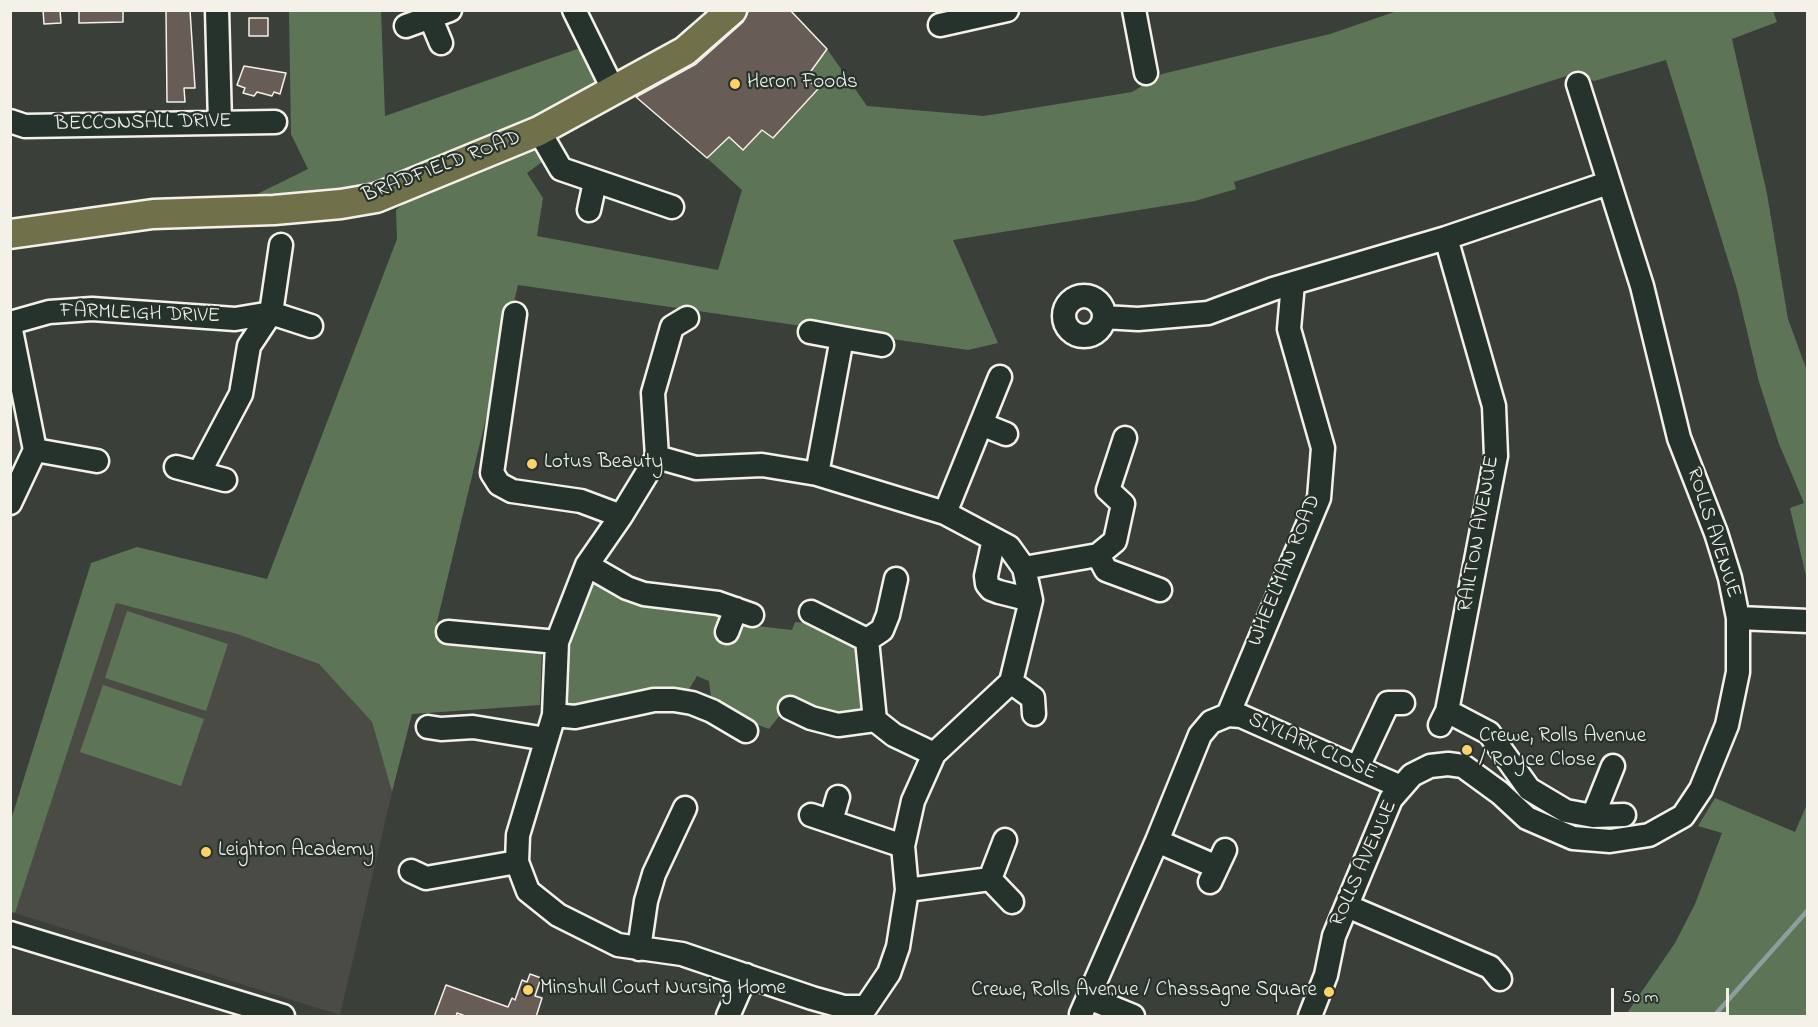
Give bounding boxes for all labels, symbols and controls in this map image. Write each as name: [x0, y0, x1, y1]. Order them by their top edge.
place label: Heron Foods: [747, 71, 858, 97]
marker: Heron Foods: [728, 77, 742, 91]
street label: BECCONSALL DRIVE: [54, 110, 232, 138]
street label: BRADFIELD ROAD: [359, 126, 525, 210]
street label: FARMLEIGH DRIVE: [59, 300, 221, 330]
place label: Lotus Beauty: [544, 451, 663, 477]
street label: RAILTON AVENUE: [1454, 454, 1506, 614]
marker: Lotus Beauty: [525, 457, 539, 471]
street label: ROLLS AVENUE: [1679, 465, 1745, 601]
street label: WHEELMAN ROAD: [1244, 492, 1328, 650]
street label: SLYLARK CLOSE: [1244, 708, 1380, 788]
place label: Crewe, Rolls Avenue / Royce Close: [1479, 725, 1646, 775]
marker: Crewe, Rolls Avenue / Royce Close: [1460, 743, 1474, 757]
street label: ROLLS AVENUE: [1326, 797, 1404, 931]
place label: Leighton Academy: [218, 839, 374, 865]
marker: Leighton Academy: [199, 845, 213, 859]
scale bar: [1614, 976, 1732, 1014]
place label: Minshull Court Nursing Home: [540, 977, 786, 1003]
place label: Crewe, Rolls Avenue / Chassagne Square: [971, 979, 1317, 1005]
marker: Minshull Court Nursing Home: [521, 983, 535, 997]
marker: Crewe, Rolls Avenue / Chassagne Square: [1322, 985, 1336, 999]
text: 50 m: [1622, 985, 1659, 1011]

